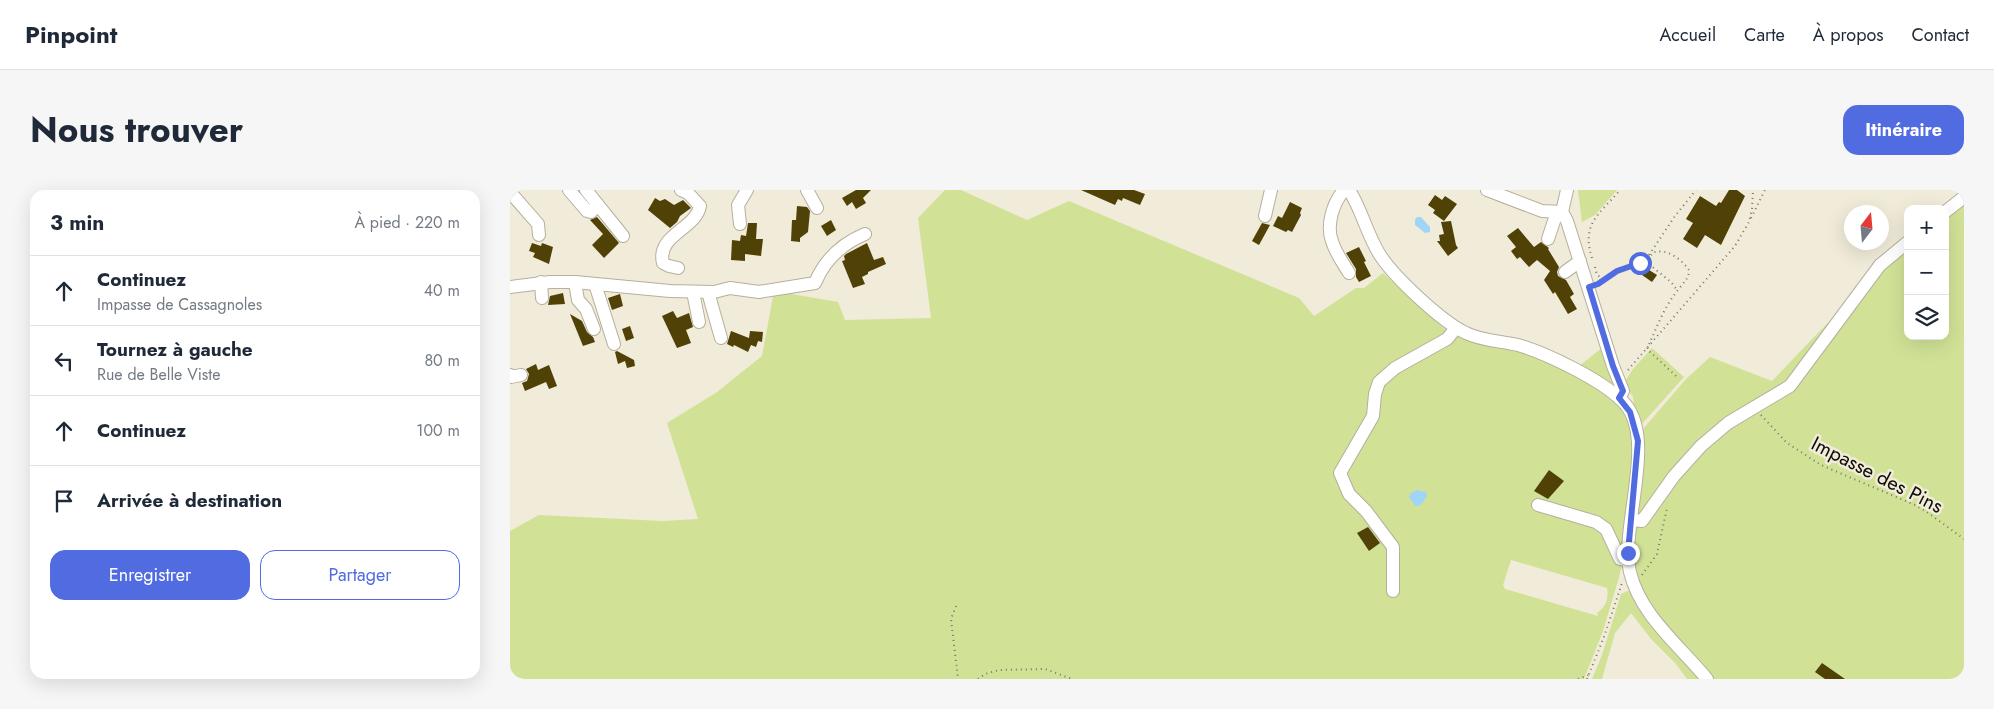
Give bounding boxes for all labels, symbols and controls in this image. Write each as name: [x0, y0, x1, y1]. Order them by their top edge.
text: Pinpoint: [25, 17, 117, 52]
text: Accueil: [1659, 22, 1716, 48]
text: Carte: [1744, 22, 1785, 48]
text: À propos: [1813, 22, 1883, 48]
text: Contact: [1911, 22, 1969, 48]
text: Nous trouver: [30, 105, 243, 155]
button: Itinéraire: [1843, 105, 1964, 155]
north arrow: [1844, 205, 1889, 250]
map controls: [1904, 205, 1949, 340]
button: +: [1904, 205, 1949, 250]
text: 3 min: [50, 208, 104, 238]
text: À pied · 220 m: [355, 211, 460, 234]
button: −: [1904, 250, 1949, 295]
route start: [1629, 252, 1652, 275]
text: Continuez: [97, 266, 186, 293]
icon: ahead: [50, 277, 78, 305]
text: 40 m: [424, 279, 460, 302]
text: Impasse de Cassagnoles: [97, 293, 262, 316]
button: layers: [1904, 295, 1949, 340]
text: Tournez à gauche: [97, 336, 253, 363]
icon: left: [50, 347, 78, 375]
text: 80 m: [424, 349, 460, 372]
text: Rue de Belle Viste: [97, 363, 220, 386]
icon: ahead: [50, 417, 78, 445]
text: Continuez: [97, 417, 186, 444]
text: 100 m: [416, 419, 460, 442]
street label: Impasse des Pins: [1806, 429, 1948, 521]
icon: arrive: [50, 487, 78, 515]
text: Arrivée à destination: [97, 487, 282, 514]
route end: [1617, 542, 1640, 565]
button: Enregistrer: [50, 550, 250, 600]
button: Partager: [260, 550, 460, 600]

